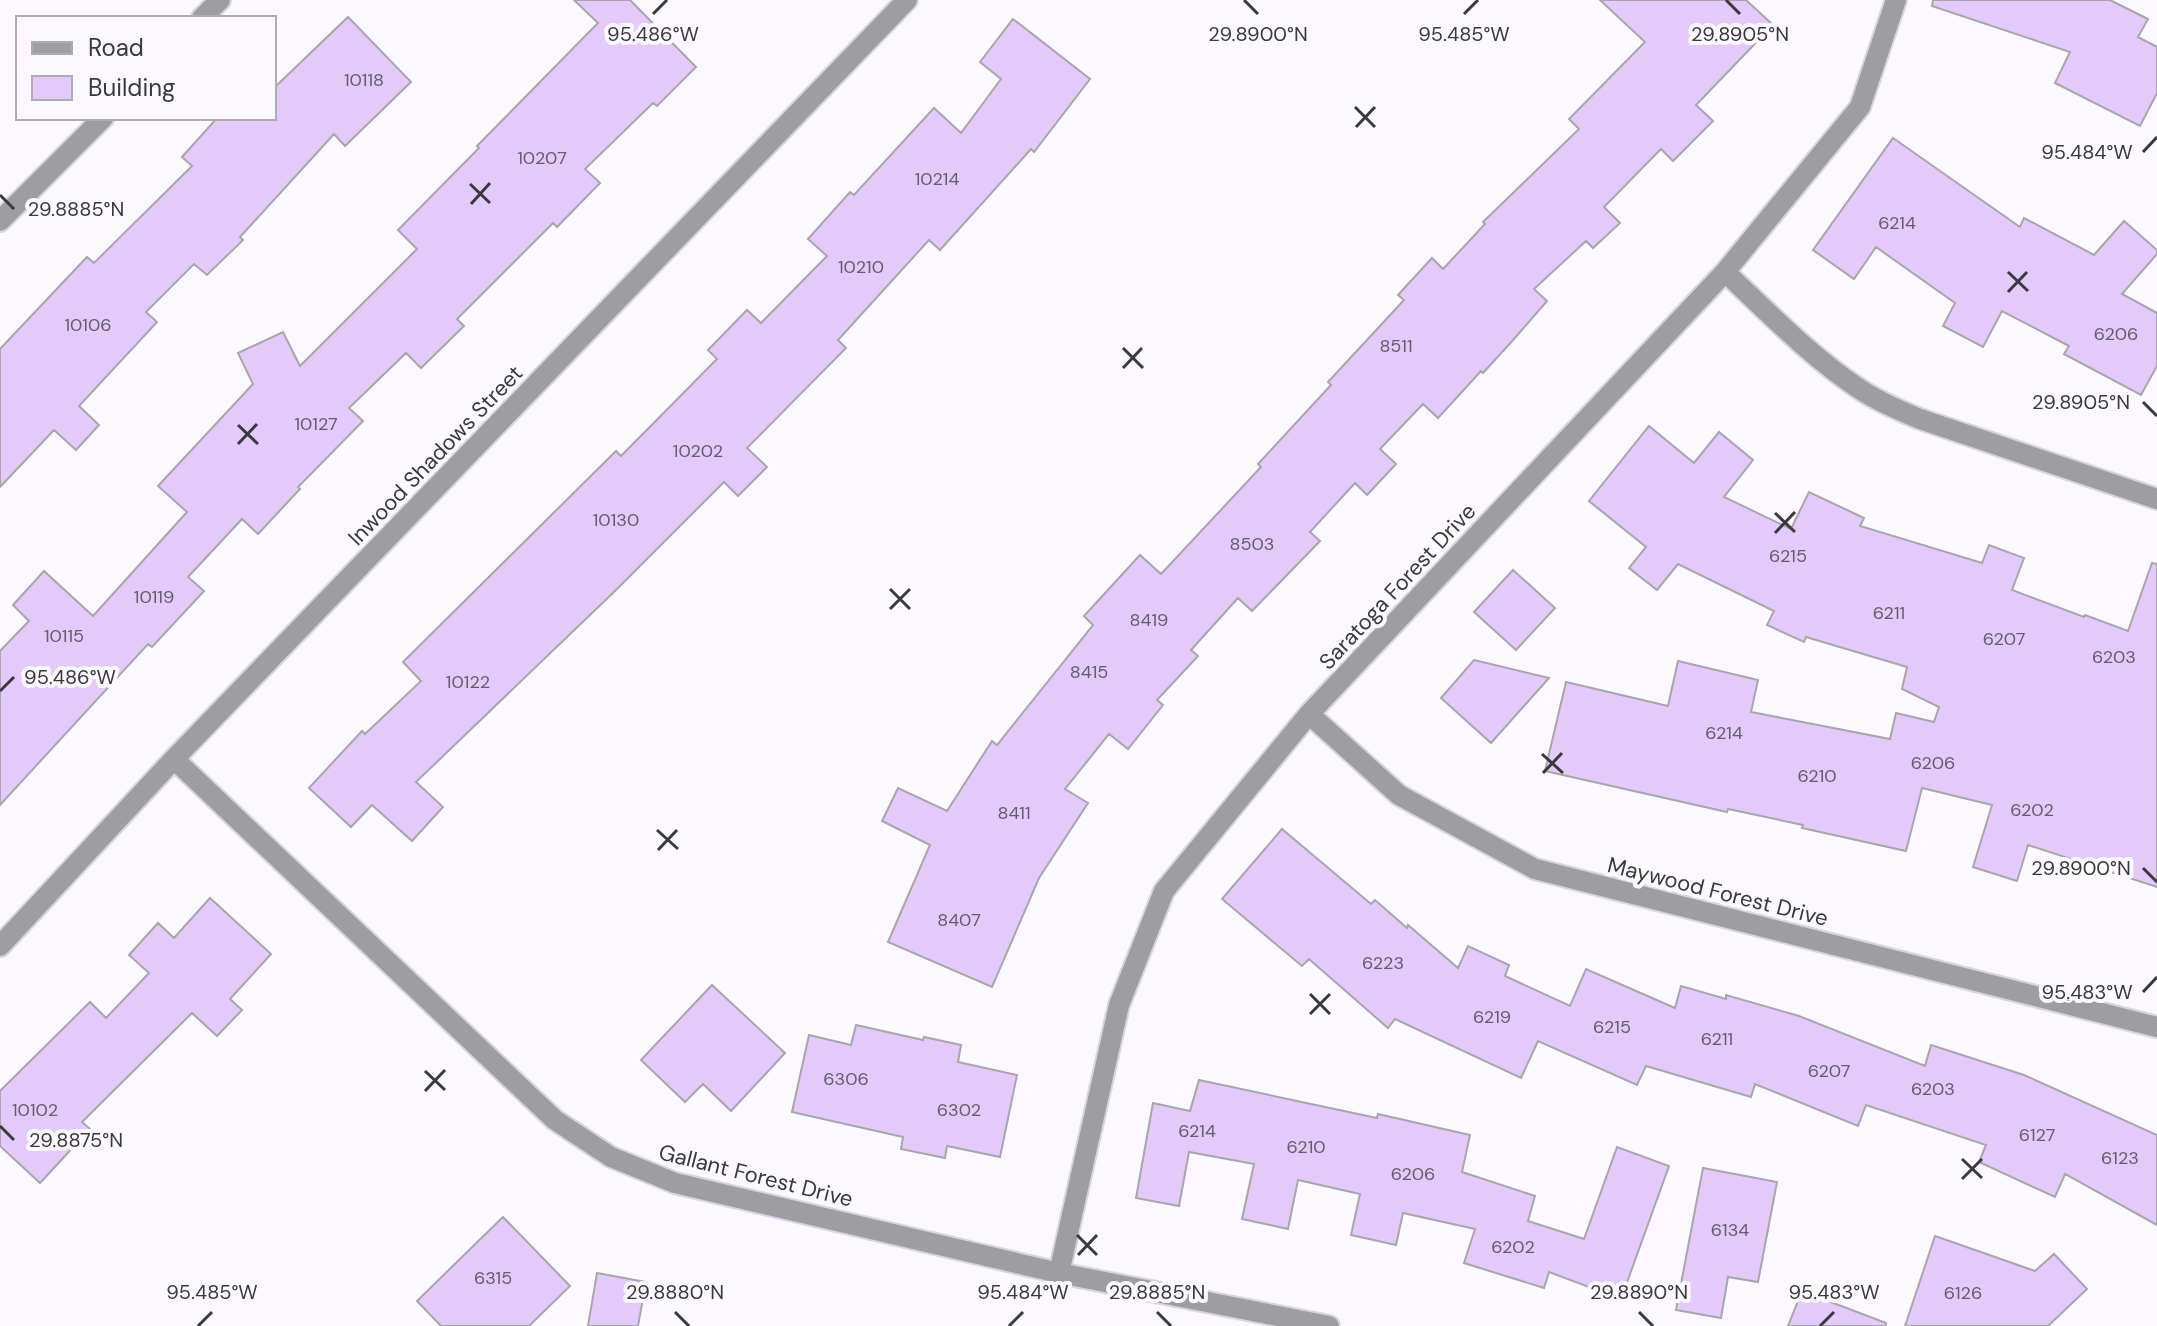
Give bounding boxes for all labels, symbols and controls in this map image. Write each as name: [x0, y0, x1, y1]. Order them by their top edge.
legend: [16, 16, 276, 120]
text: 95.486°W: [607, 21, 699, 47]
text: 29.8900°N: [1208, 21, 1308, 47]
text: 95.485°W: [1418, 21, 1510, 47]
text: 29.8905°N: [1691, 21, 1789, 47]
text: Road: [88, 32, 144, 63]
house number: 10118: [344, 68, 384, 92]
text: Building: [88, 72, 175, 103]
text: 95.484°W: [2041, 139, 2133, 165]
house number: 10207: [517, 146, 567, 170]
house number: 10214: [915, 167, 959, 191]
text: 29.8885°N: [28, 196, 124, 222]
house number: 6214: [1878, 211, 1916, 235]
house number: 10210: [838, 255, 884, 279]
house number: 10106: [64, 313, 112, 337]
house number: 6206: [2094, 322, 2138, 346]
house number: 8511: [1379, 334, 1413, 358]
street label: Inwood Shadows Street: [342, 359, 529, 552]
text: 29.8905°N: [2032, 389, 2130, 415]
house number: 10127: [294, 412, 338, 436]
house number: 10202: [673, 439, 723, 463]
street label: Saratoga Forest Drive: [1313, 497, 1482, 676]
house number: 10130: [593, 508, 639, 532]
house number: 8503: [1230, 532, 1274, 556]
house number: 6215: [1769, 544, 1807, 568]
house number: 10119: [134, 585, 174, 609]
house number: 6211: [1873, 601, 1905, 625]
house number: 8419: [1130, 608, 1168, 632]
house number: 10115: [44, 624, 84, 648]
house number: 6207: [1983, 627, 2025, 651]
house number: 6203: [2092, 645, 2136, 669]
house number: 8415: [1070, 660, 1108, 684]
text: 95.486°W: [24, 664, 116, 690]
house number: 10122: [446, 670, 490, 694]
house number: 6214: [1705, 721, 1743, 745]
house number: 6206: [1911, 751, 1955, 775]
house number: 6210: [1797, 764, 1837, 788]
house number: 6202: [2010, 798, 2054, 822]
house number: 8411: [997, 801, 1031, 825]
street label: Maywood Forest Drive: [1605, 850, 1831, 933]
text: 29.8900°N: [2031, 855, 2131, 881]
house number: 8407: [937, 908, 981, 932]
house number: 6223: [1362, 951, 1404, 975]
text: 95.483°W: [2041, 979, 2133, 1005]
house number: 6219: [1473, 1005, 1511, 1029]
house number: 6215: [1593, 1015, 1631, 1039]
house number: 6211: [1701, 1027, 1733, 1051]
house number: 6207: [1808, 1059, 1850, 1083]
house number: 6306: [823, 1067, 869, 1091]
house number: 6203: [1911, 1077, 1955, 1101]
house number: 10102: [12, 1098, 58, 1122]
house number: 6302: [937, 1098, 981, 1122]
house number: 6214: [1178, 1119, 1216, 1143]
house number: 6127: [2019, 1123, 2055, 1147]
text: 29.8875°N: [29, 1127, 123, 1153]
house number: 6210: [1286, 1135, 1326, 1159]
street label: Gallant Forest Drive: [656, 1137, 856, 1214]
house number: 6123: [2101, 1146, 2139, 1170]
house number: 6206: [1391, 1162, 1435, 1186]
house number: 6134: [1711, 1218, 1749, 1242]
house number: 6202: [1491, 1235, 1535, 1259]
house number: 6315: [474, 1266, 512, 1290]
text: 95.485°W: [166, 1279, 258, 1305]
text: 29.8880°N: [626, 1279, 724, 1305]
text: 95.484°W: [977, 1279, 1069, 1305]
text: 29.8885°N: [1109, 1279, 1205, 1305]
text: 29.8890°N: [1590, 1279, 1688, 1305]
text: 95.483°W: [1788, 1279, 1880, 1305]
house number: 6126: [1944, 1281, 1982, 1305]

